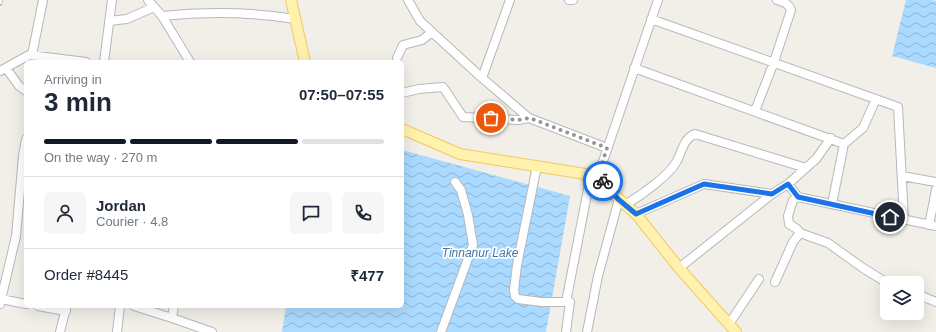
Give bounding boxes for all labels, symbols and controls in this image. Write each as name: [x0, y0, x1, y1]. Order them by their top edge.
text: Arriving in: [44, 72, 102, 87]
text: 07:50–07:55: [299, 86, 384, 103]
text: 3 min: [44, 87, 112, 117]
pin: [474, 101, 508, 135]
icon: bag: [480, 107, 502, 129]
text: On the way · 270 m: [44, 150, 157, 165]
courier: [583, 161, 623, 201]
icon: bike: [592, 170, 614, 192]
button: person: [44, 192, 86, 234]
button: chat: [290, 192, 332, 234]
button: phone: [342, 192, 384, 234]
text: Jordan: [96, 197, 146, 214]
pin: [873, 200, 907, 234]
icon: home: [879, 206, 901, 228]
text: Courier · 4.8: [96, 214, 168, 229]
water label: Tinnanur Lake: [442, 246, 519, 260]
text: Order #8445: [44, 266, 128, 283]
text: ₹477: [350, 267, 384, 284]
map controls: [880, 276, 924, 320]
button: layers: [880, 276, 924, 320]

